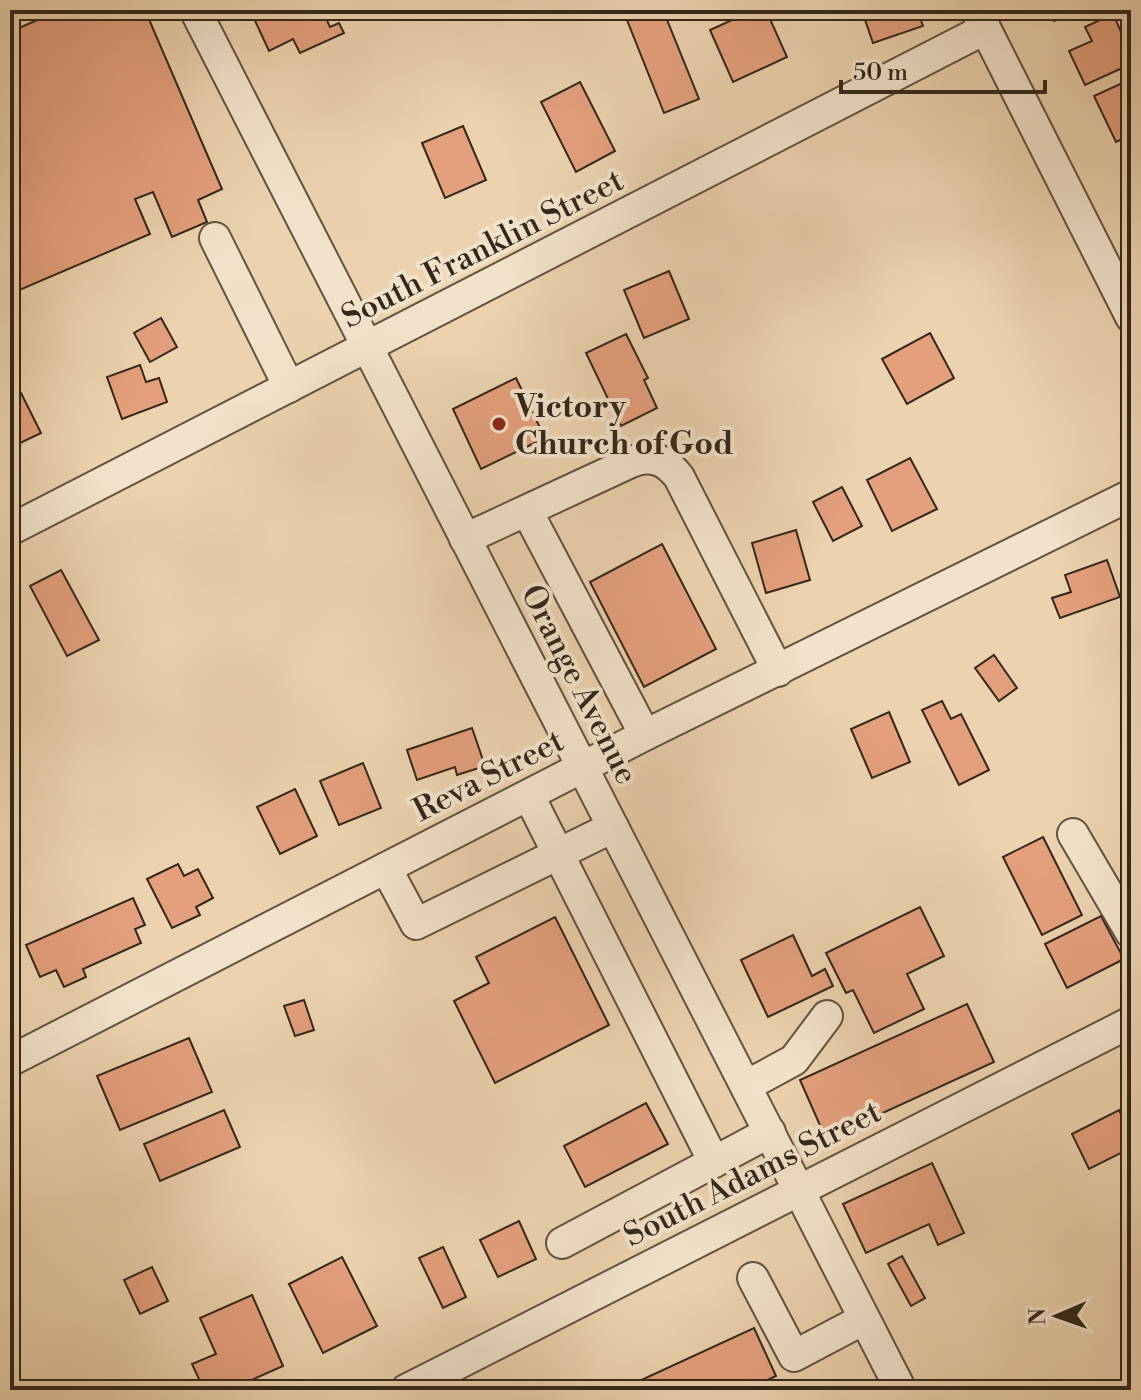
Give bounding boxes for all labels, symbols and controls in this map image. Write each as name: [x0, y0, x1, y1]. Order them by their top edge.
scale bar: [841, 44, 1045, 94]
text: 50 m: [853, 58, 908, 88]
street label: South Franklin Street: [335, 160, 630, 337]
place label: Victory Church of God: [514, 387, 733, 464]
marker: Victory Church of God: [490, 415, 508, 433]
street label: Orange Avenue: [512, 578, 647, 791]
street label: Reva Street: [407, 721, 570, 831]
street label: South Adams Street: [617, 1092, 888, 1256]
north arrow: [1017, 1276, 1097, 1356]
text: N: [1025, 1307, 1052, 1326]

